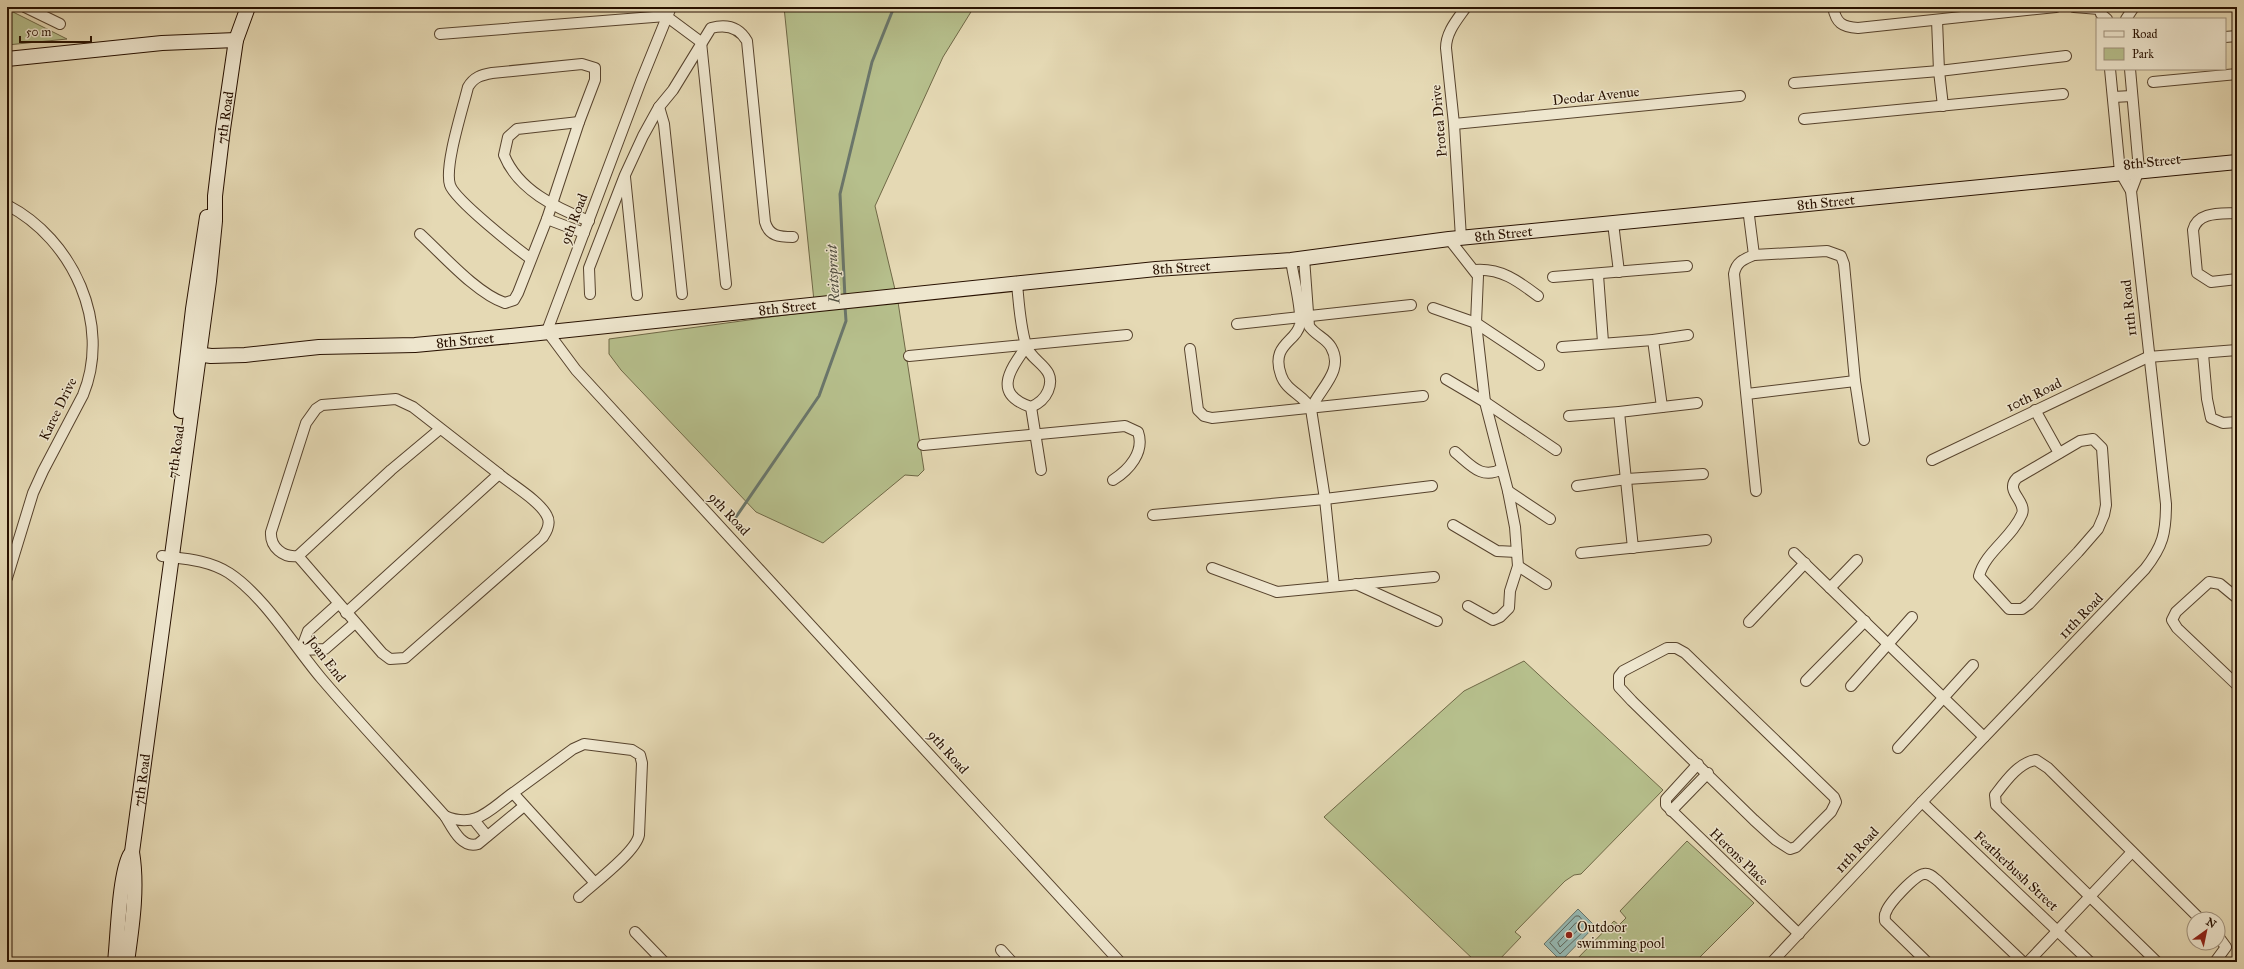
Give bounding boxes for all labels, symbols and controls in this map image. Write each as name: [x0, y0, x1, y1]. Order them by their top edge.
scale bar: [20, 18, 91, 44]
legend: [2096, 18, 2226, 70]
text: 50 m: [26, 25, 51, 39]
text: Road: [2132, 27, 2158, 41]
text: Park: [2132, 47, 2154, 61]
street label: Deodar Avenue: [1552, 83, 1640, 109]
street label: Protea Drive: [1427, 84, 1451, 158]
street label: 7th Road: [213, 90, 237, 145]
street label: 8th Street: [2122, 151, 2182, 173]
street label: 9th Road: [557, 191, 591, 247]
street label: 8th Street: [1796, 191, 1856, 213]
street label: 8th Street: [1474, 222, 1533, 245]
water label: Reitspruit: [822, 243, 845, 305]
street label: 8th Street: [1152, 257, 1211, 278]
street label: 11th Road: [2118, 279, 2140, 337]
street label: 8th Street: [758, 296, 817, 319]
street label: 8th Street: [435, 329, 495, 351]
street label: 10th Road: [2004, 374, 2064, 416]
street label: Karee Drive: [35, 375, 81, 443]
street label: 7th Road: [164, 425, 188, 479]
street label: 9th Road: [705, 489, 753, 539]
street label: 11th Road: [2055, 590, 2107, 642]
street label: Joan End: [301, 631, 349, 686]
street label: 9th Road: [924, 727, 972, 777]
street label: 7th Road: [130, 753, 154, 808]
street label: 11th Road: [1831, 823, 1883, 877]
street label: Herons Place: [1706, 825, 1772, 889]
street label: Featherbush Street: [1970, 828, 2062, 914]
north arrow: [2186, 911, 2226, 951]
text: N: [2204, 915, 2219, 931]
place label: Outdoor swimming pool: [1577, 919, 1665, 952]
marker: Outdoor swimming pool: [1564, 930, 1574, 940]

